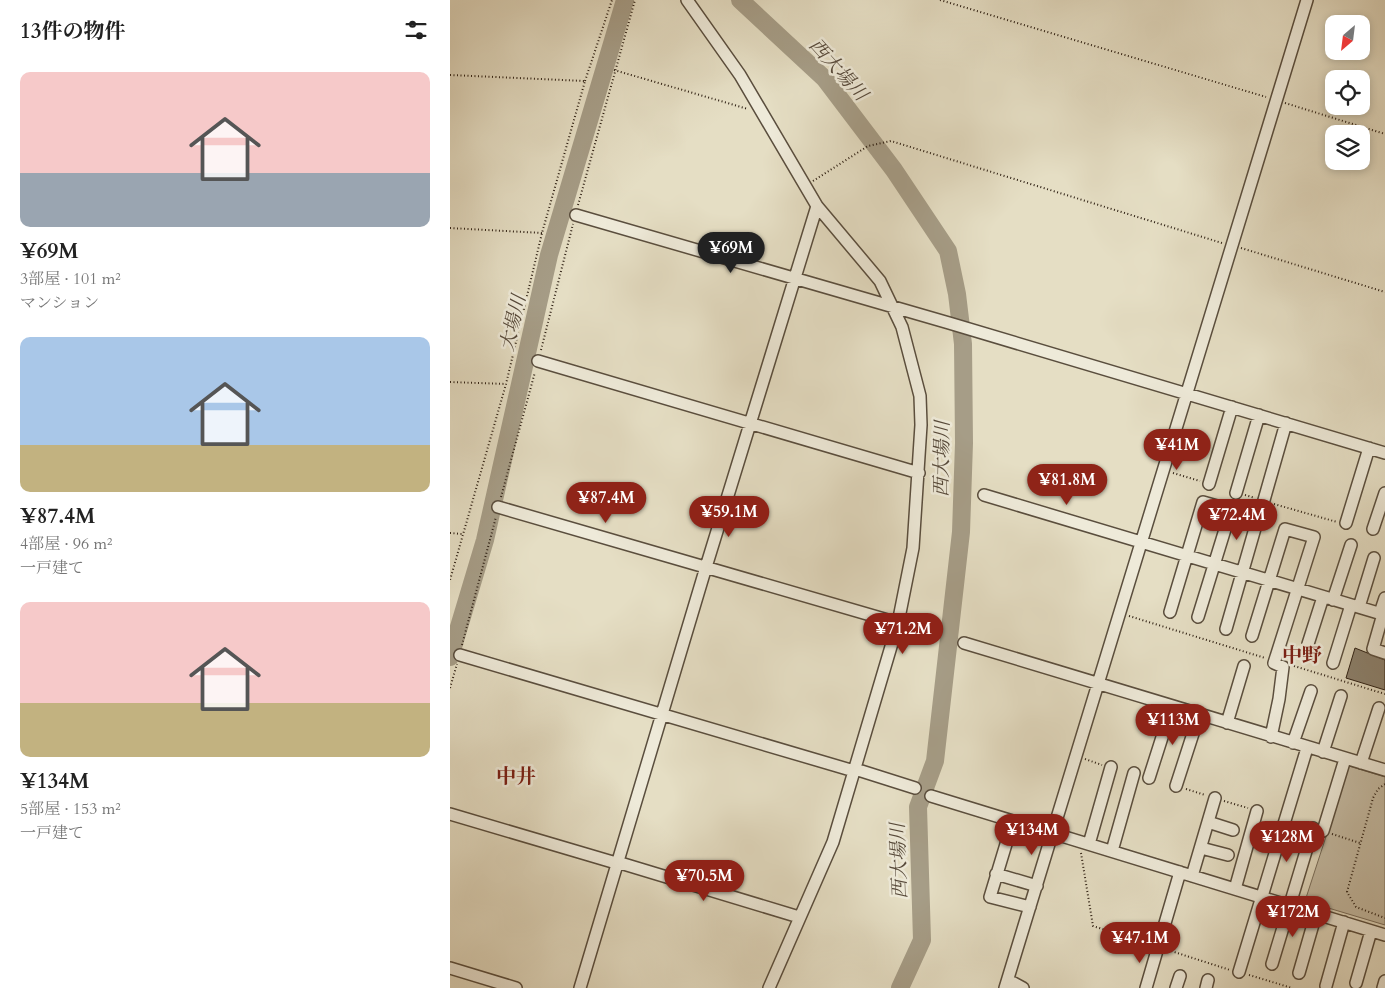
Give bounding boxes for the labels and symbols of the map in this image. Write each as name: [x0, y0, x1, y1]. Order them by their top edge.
north arrow: [1325, 15, 1370, 60]
water label: 西大場川: [803, 33, 875, 108]
pin: ¥69M: [701, 232, 761, 274]
water label: 大場川: [494, 291, 533, 354]
water label: 西大場川: [928, 419, 956, 497]
pin: ¥41M: [1147, 428, 1207, 471]
pin: ¥81.8M: [1026, 464, 1108, 506]
pin: ¥87.4M: [565, 482, 647, 524]
pin: ¥59.1M: [688, 496, 770, 538]
pin: ¥72.4M: [1196, 498, 1278, 541]
pin: ¥71.2M: [862, 612, 944, 655]
district label: 中野: [1282, 642, 1322, 669]
pin: ¥113M: [1138, 704, 1208, 746]
district label: 中井: [496, 763, 536, 790]
pin: ¥134M: [997, 814, 1067, 856]
pin: ¥128M: [1252, 820, 1322, 863]
water label: 西大場川: [885, 821, 913, 899]
pin: ¥70.5M: [663, 860, 745, 902]
pin: ¥172M: [1258, 896, 1328, 938]
pin: ¥47.1M: [1099, 922, 1181, 964]

